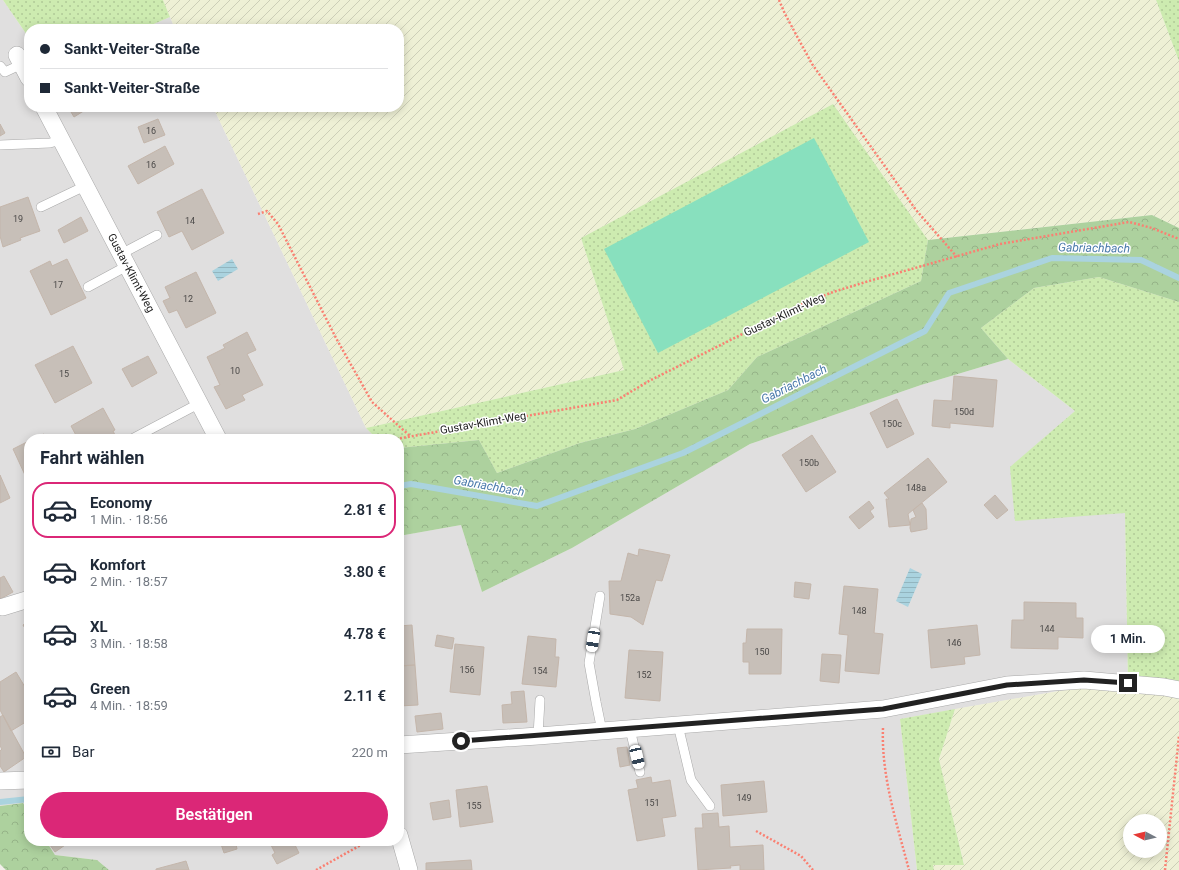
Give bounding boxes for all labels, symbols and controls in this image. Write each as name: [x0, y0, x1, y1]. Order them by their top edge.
text: Sankt-Veiter-Straße: [64, 40, 200, 58]
text: Sankt-Veiter-Straße: [64, 79, 200, 97]
house number: 16: [146, 126, 156, 136]
house number: 16: [146, 160, 156, 170]
house number: 19: [13, 214, 23, 224]
house number: 14: [185, 216, 195, 226]
street label: Gustav-Klimt-Weg: [105, 231, 157, 315]
water label: Gabriachbach: [1058, 240, 1130, 256]
house number: 17: [53, 280, 63, 290]
street label: Gustav-Klimt-Weg: [742, 291, 826, 339]
house number: 12: [183, 294, 193, 304]
water label: Gabriachbach: [759, 361, 829, 407]
house number: 10: [230, 366, 240, 376]
house number: 15: [59, 369, 69, 379]
house number: 150d: [954, 407, 974, 417]
street label: Gustav-Klimt-Weg: [439, 409, 527, 437]
house number: 150c: [882, 419, 902, 429]
text: Fahrt wählen: [40, 447, 144, 468]
house number: 150b: [799, 458, 819, 468]
water label: Gabriachbach: [452, 473, 526, 499]
house number: 148a: [906, 483, 926, 493]
icon: car: [42, 492, 78, 528]
text: Economy: [90, 494, 152, 512]
text: 2.81 €: [344, 501, 386, 519]
text: 1 Min. · 18:56: [90, 512, 168, 527]
icon: car: [42, 554, 78, 590]
text: Komfort: [90, 556, 146, 574]
text: 3.80 €: [344, 563, 386, 581]
text: 2 Min. · 18:57: [90, 574, 168, 589]
house number: 152a: [620, 593, 640, 603]
house number: 148: [851, 606, 867, 616]
icon: car: [42, 616, 78, 652]
text: XL: [90, 618, 108, 636]
house number: 144: [1039, 624, 1055, 634]
text: 4.78 €: [344, 625, 386, 643]
callout: 1 Min.: [1091, 625, 1165, 653]
car: [585, 627, 601, 653]
text: 1 Min.: [1110, 631, 1146, 646]
text: 3 Min. · 18:58: [90, 636, 168, 651]
house number: 146: [946, 638, 962, 648]
house number: 150: [754, 647, 770, 657]
house number: 156: [459, 665, 475, 675]
house number: 154: [532, 666, 548, 676]
house number: 152: [636, 670, 652, 680]
route end: [1119, 674, 1137, 692]
icon: car: [42, 678, 78, 714]
text: Green: [90, 680, 130, 698]
text: 2.11 €: [344, 687, 386, 705]
text: 4 Min. · 18:59: [90, 698, 168, 713]
route start: [452, 732, 470, 750]
icon: cash: [40, 741, 62, 763]
text: Bar: [72, 743, 95, 761]
car: [628, 744, 646, 770]
text: 220 m: [351, 745, 388, 760]
button: Bestätigen: [40, 792, 388, 838]
house number: 149: [736, 793, 752, 803]
house number: 151: [644, 798, 660, 808]
house number: 155: [466, 801, 482, 811]
north arrow: [1123, 814, 1167, 858]
map controls: [1123, 814, 1167, 858]

